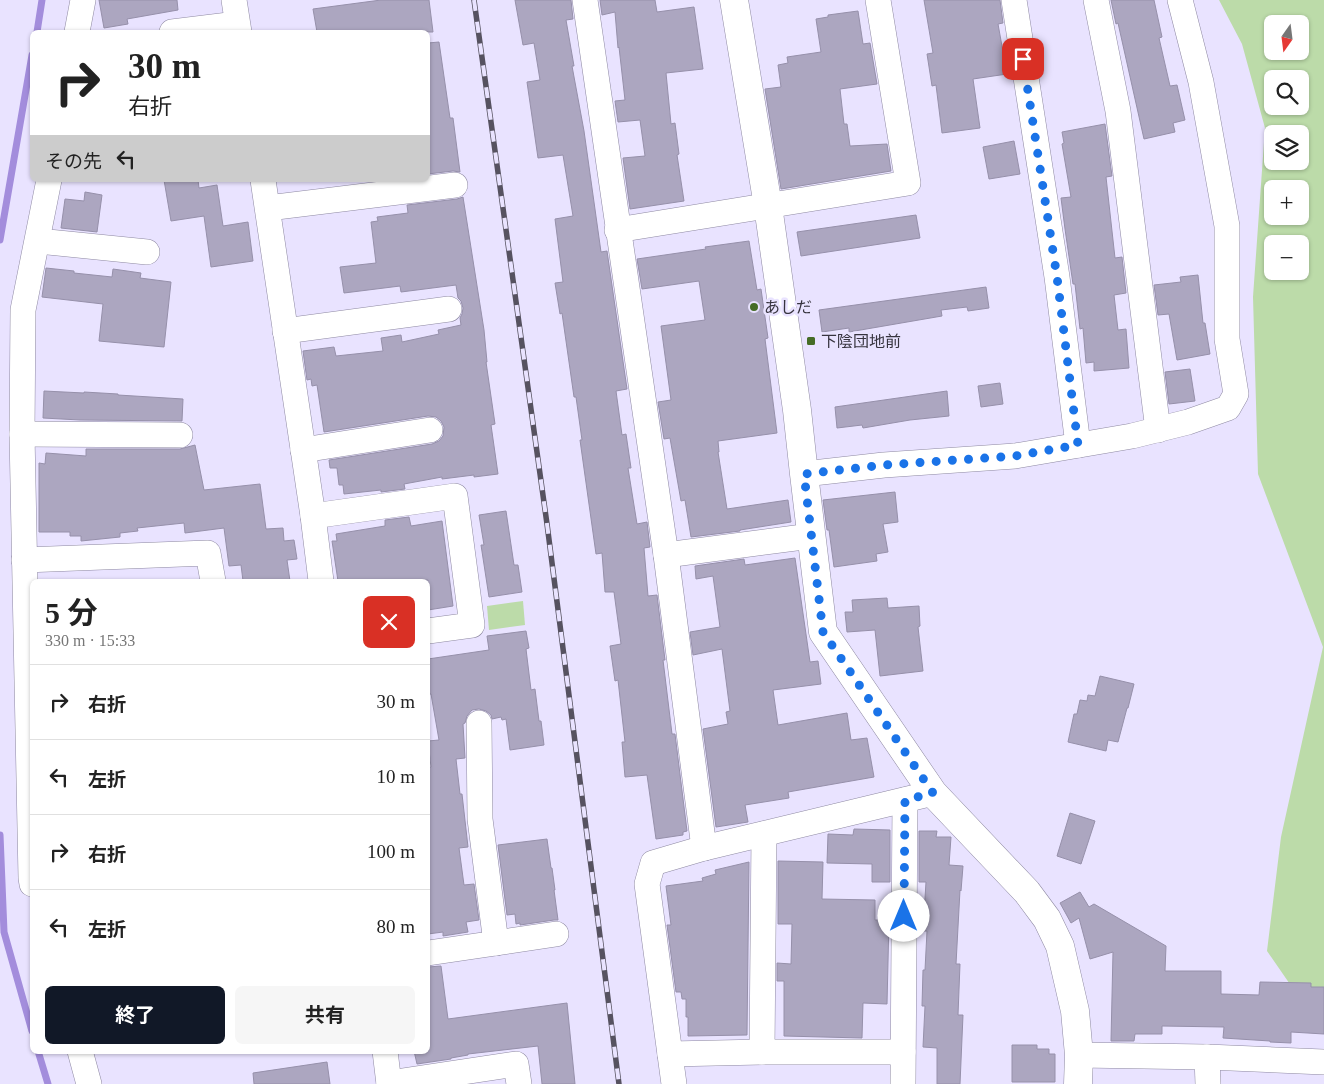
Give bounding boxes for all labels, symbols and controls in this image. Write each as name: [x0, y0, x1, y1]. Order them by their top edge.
north arrow: [1264, 15, 1309, 60]
map controls: [1264, 15, 1309, 280]
pin: [1002, 38, 1044, 80]
icon: arrive: [1009, 45, 1037, 73]
text: 30 m: [128, 47, 201, 86]
icon: right: [45, 50, 110, 115]
button: search: [1264, 70, 1309, 115]
text: 右折: [128, 94, 172, 119]
button: layers: [1264, 125, 1309, 170]
icon: left: [112, 145, 140, 173]
text: その先: [45, 151, 102, 172]
button: +: [1264, 180, 1309, 225]
button: −: [1264, 235, 1309, 280]
place label: あしだ: [764, 299, 812, 316]
marker: あしだ: [748, 301, 760, 313]
place label: 下陰団地前: [821, 333, 901, 350]
marker: 下陰団地前: [805, 335, 817, 347]
text: 5 分: [45, 596, 98, 629]
button: close: [363, 596, 415, 648]
text: 330 m · 15:33: [45, 632, 135, 649]
icon: right: [45, 688, 73, 716]
text: 30 m: [376, 691, 415, 712]
text: 右折: [88, 694, 126, 715]
icon: left: [45, 763, 73, 791]
text: 10 m: [376, 766, 415, 787]
text: 左折: [88, 769, 126, 790]
icon: right: [45, 838, 73, 866]
text: 100 m: [367, 841, 415, 862]
text: 右折: [88, 844, 126, 865]
position arrow: [877, 889, 929, 941]
icon: left: [45, 913, 73, 941]
text: 80 m: [376, 916, 415, 937]
text: 左折: [88, 919, 126, 940]
button: 終了: [45, 986, 225, 1044]
button: 共有: [235, 986, 415, 1044]

